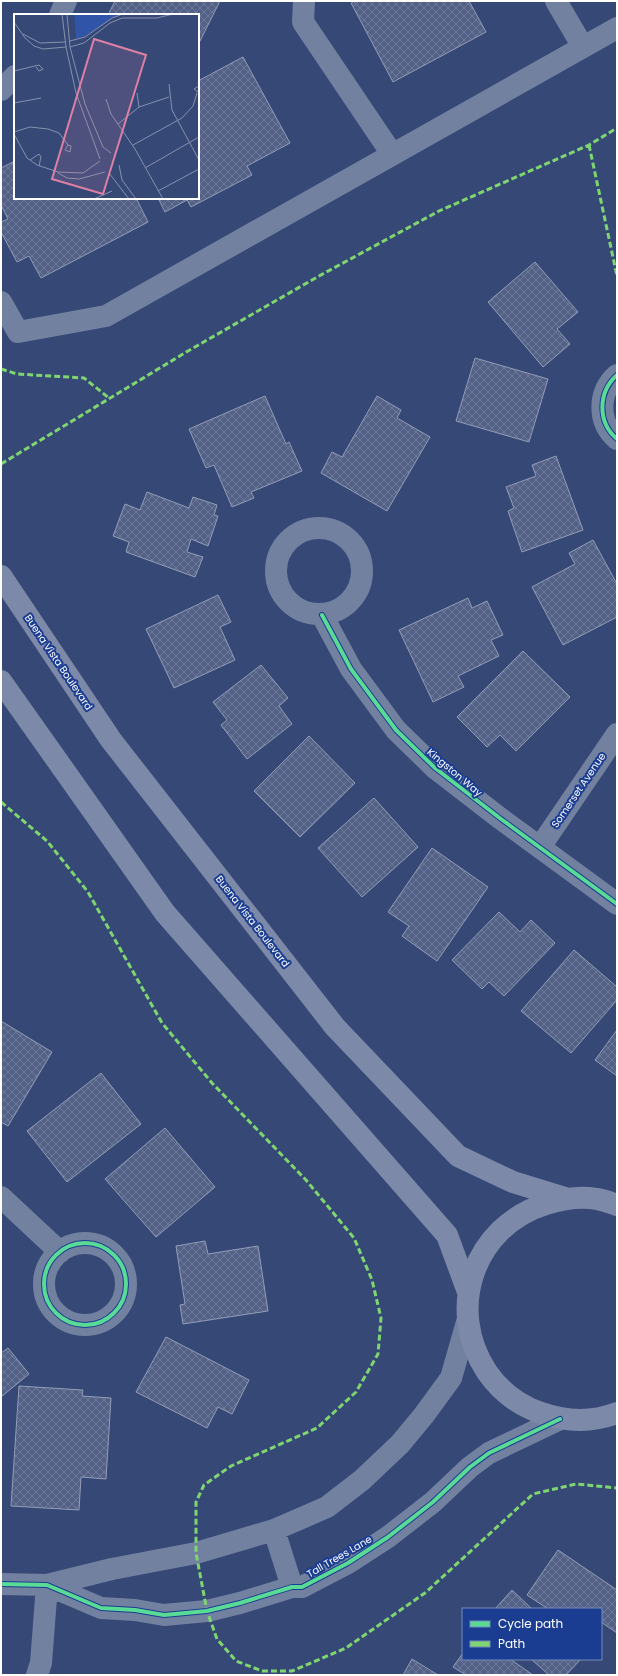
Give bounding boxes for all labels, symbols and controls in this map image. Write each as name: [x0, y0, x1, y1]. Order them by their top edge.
inset map: [14, 14, 199, 199]
street label: Buena Vista Boulevard: [21, 611, 96, 713]
street label: Kingston Way: [424, 745, 486, 800]
street label: Somerset Avenue: [548, 750, 609, 831]
street label: Buena Vista Boulevard: [212, 872, 293, 970]
street label: Tall Trees Lane: [304, 1532, 375, 1581]
legend: [462, 1608, 602, 1660]
text: Cycle path: [498, 1615, 563, 1632]
text: Path: [498, 1635, 525, 1652]

